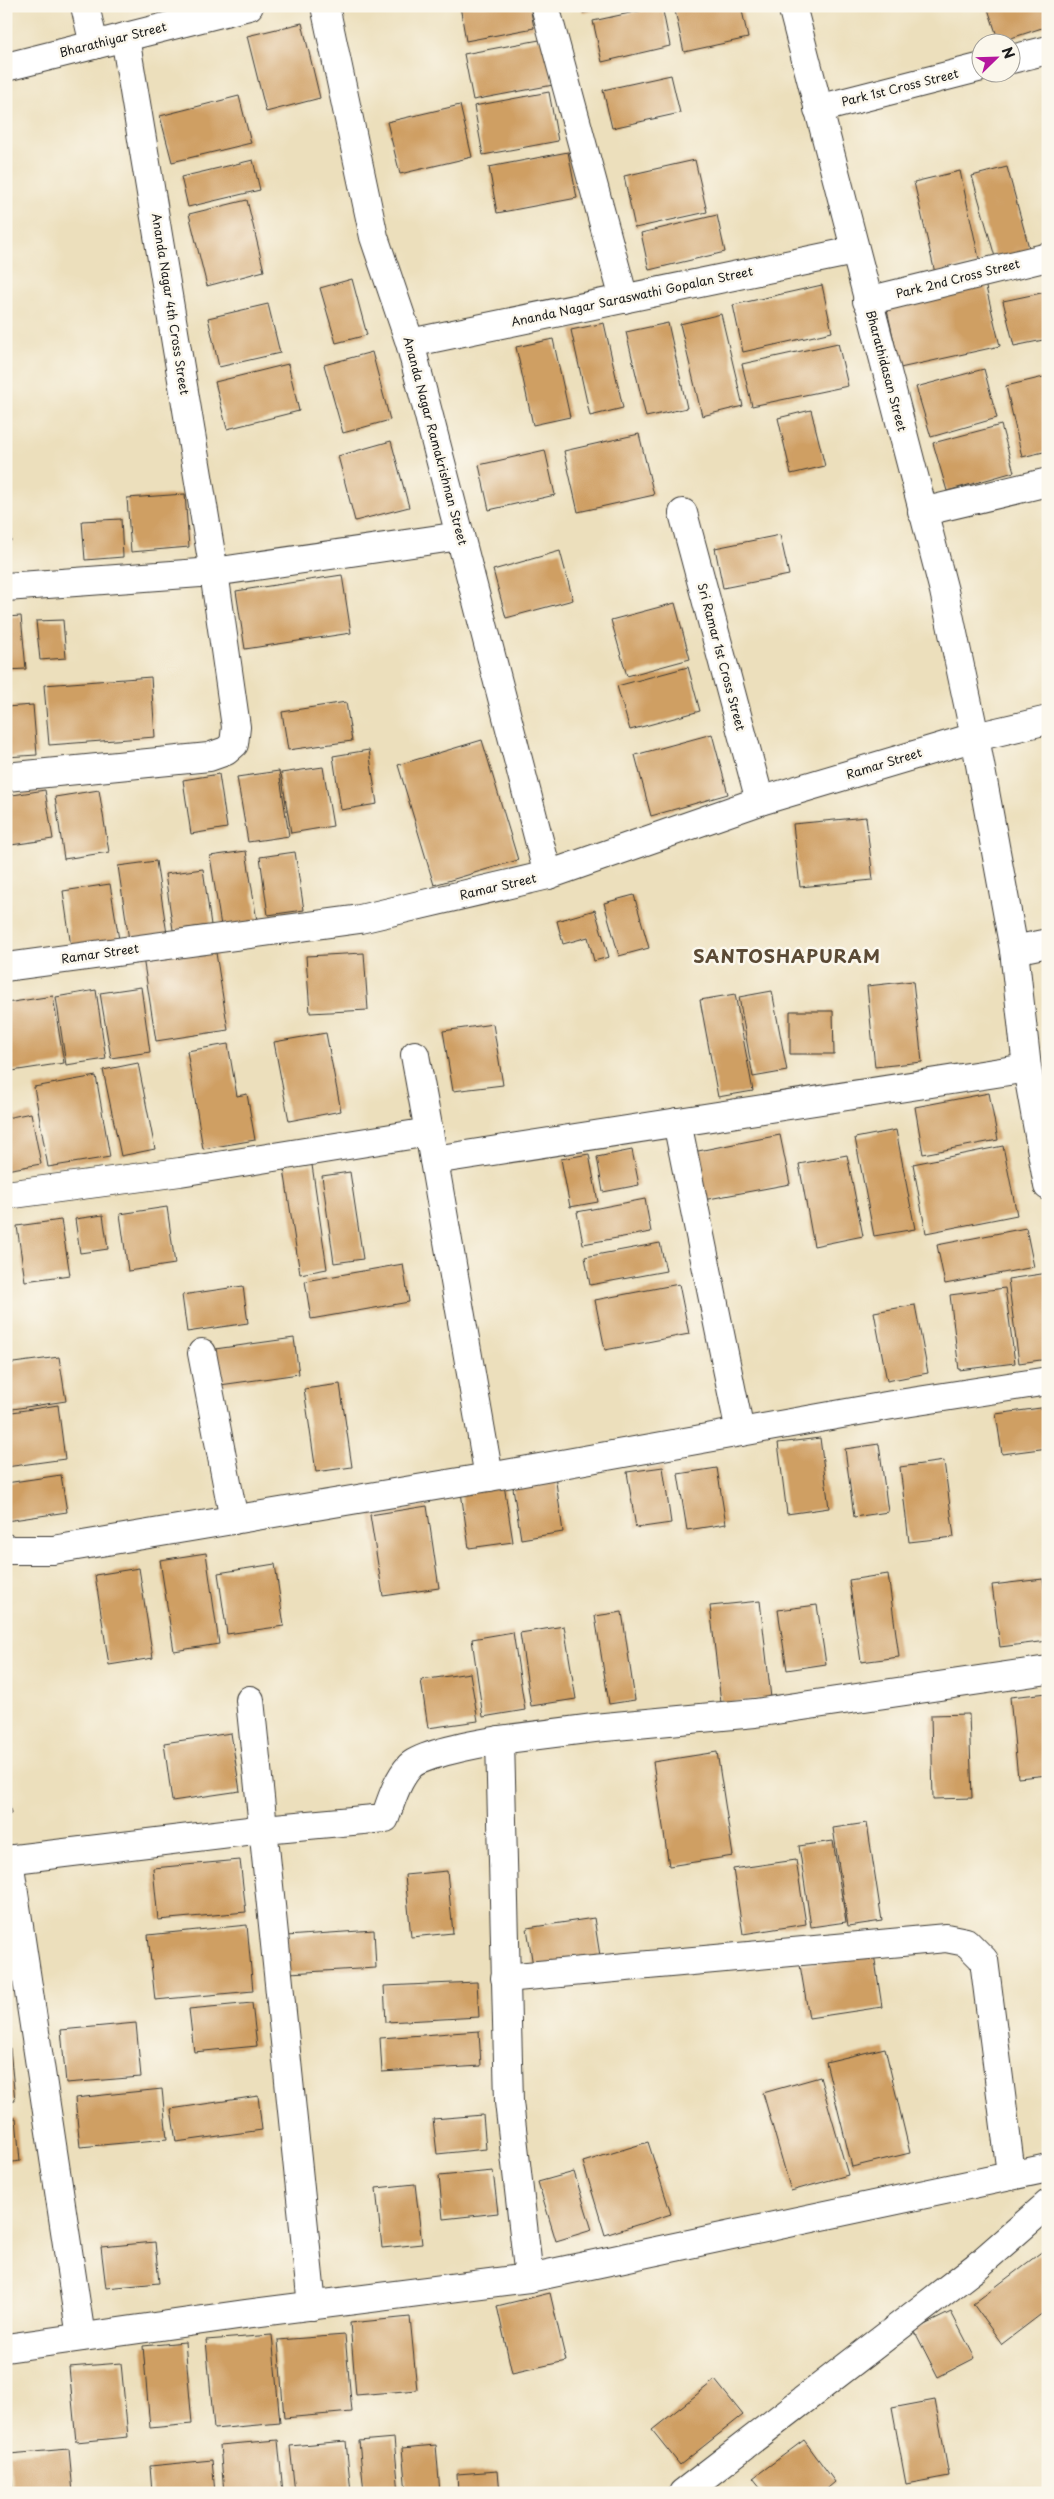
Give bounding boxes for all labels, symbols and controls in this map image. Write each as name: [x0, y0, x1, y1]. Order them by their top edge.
street label: Bharathiyar Street: [57, 17, 168, 61]
north arrow: [972, 32, 1022, 82]
text: N: [997, 44, 1020, 62]
street label: Park 1st Cross Street: [839, 64, 960, 110]
street label: Ananda Nagar 4th Cross Street: [148, 212, 194, 396]
street label: Park 2nd Cross Street: [894, 254, 1022, 302]
street label: Ananda Nagar Saraswathi Gopalan Street: [509, 262, 754, 330]
street label: Bharathidasan Street: [862, 308, 912, 433]
street label: Ananda Nagar Ramakrishnan Street: [399, 335, 473, 547]
street label: Sri Ramar 1st Cross Street: [694, 581, 750, 733]
street label: Ramar Street: [844, 743, 924, 783]
street label: Ramar Street: [458, 868, 538, 904]
street label: Ramar Street: [60, 939, 140, 967]
district label: SANTOSHAPURAM: [693, 942, 881, 969]

